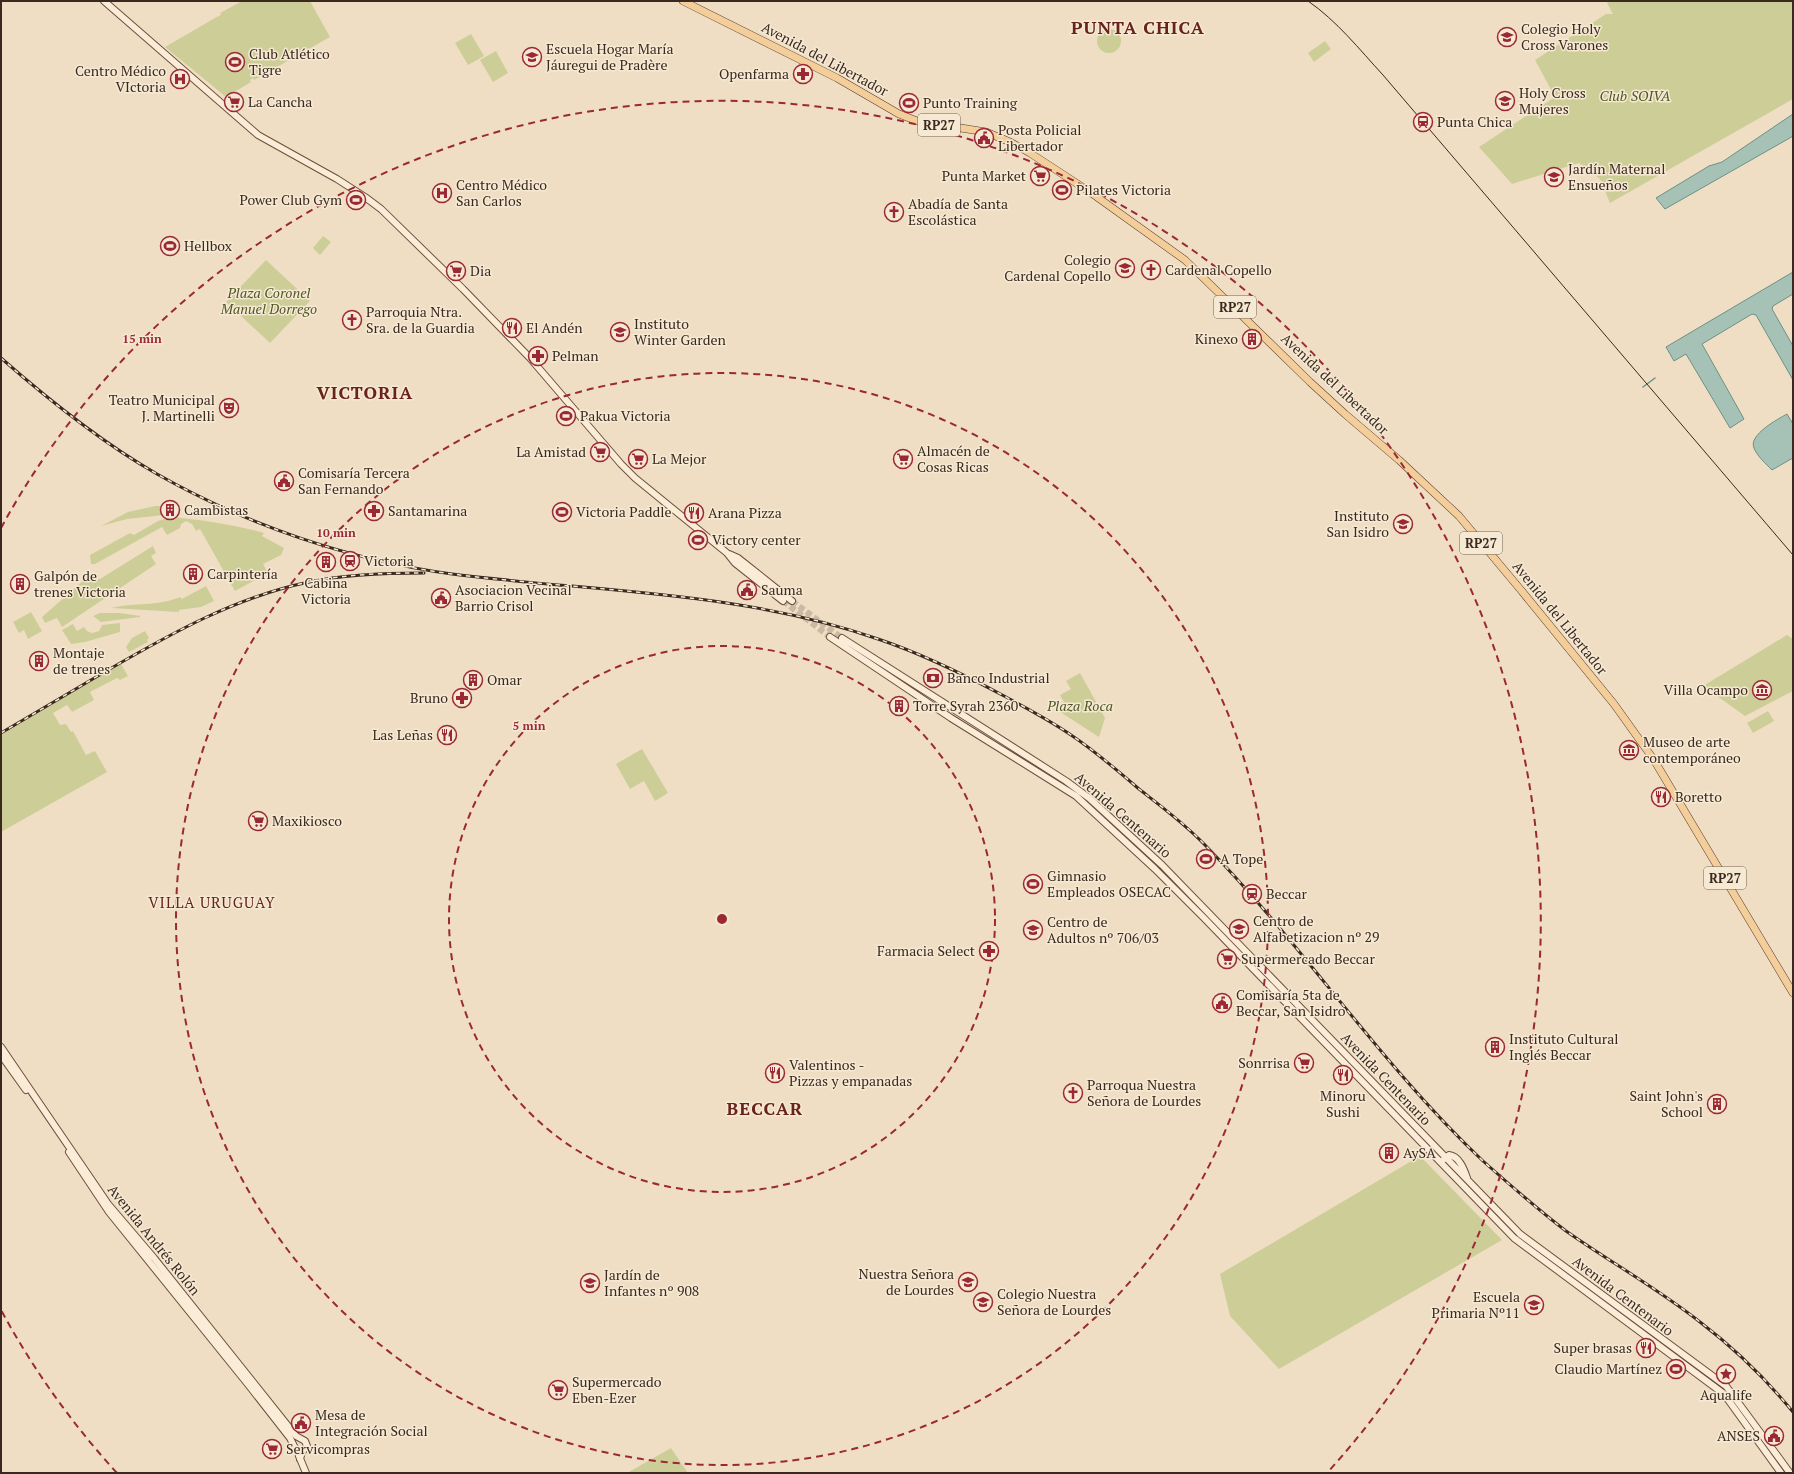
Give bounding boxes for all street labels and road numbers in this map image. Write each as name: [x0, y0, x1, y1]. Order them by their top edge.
street label: Avenida del Libertador: [759, 17, 892, 100]
road number: RP27: [918, 114, 960, 136]
road number: RP27: [1214, 296, 1256, 318]
street label: Avenida del Libertador: [1277, 329, 1394, 439]
road number: RP27: [1460, 532, 1502, 554]
street label: Avenida del Libertador: [1509, 557, 1612, 679]
street label: Avenida Centenario: [1071, 767, 1176, 862]
road number: RP27: [1704, 867, 1746, 889]
street label: Avenida Centenario: [1337, 1028, 1436, 1129]
street label: Avenida Andrés Rolón: [104, 1180, 205, 1299]
street label: Avenida Centenario: [1569, 1251, 1678, 1340]

